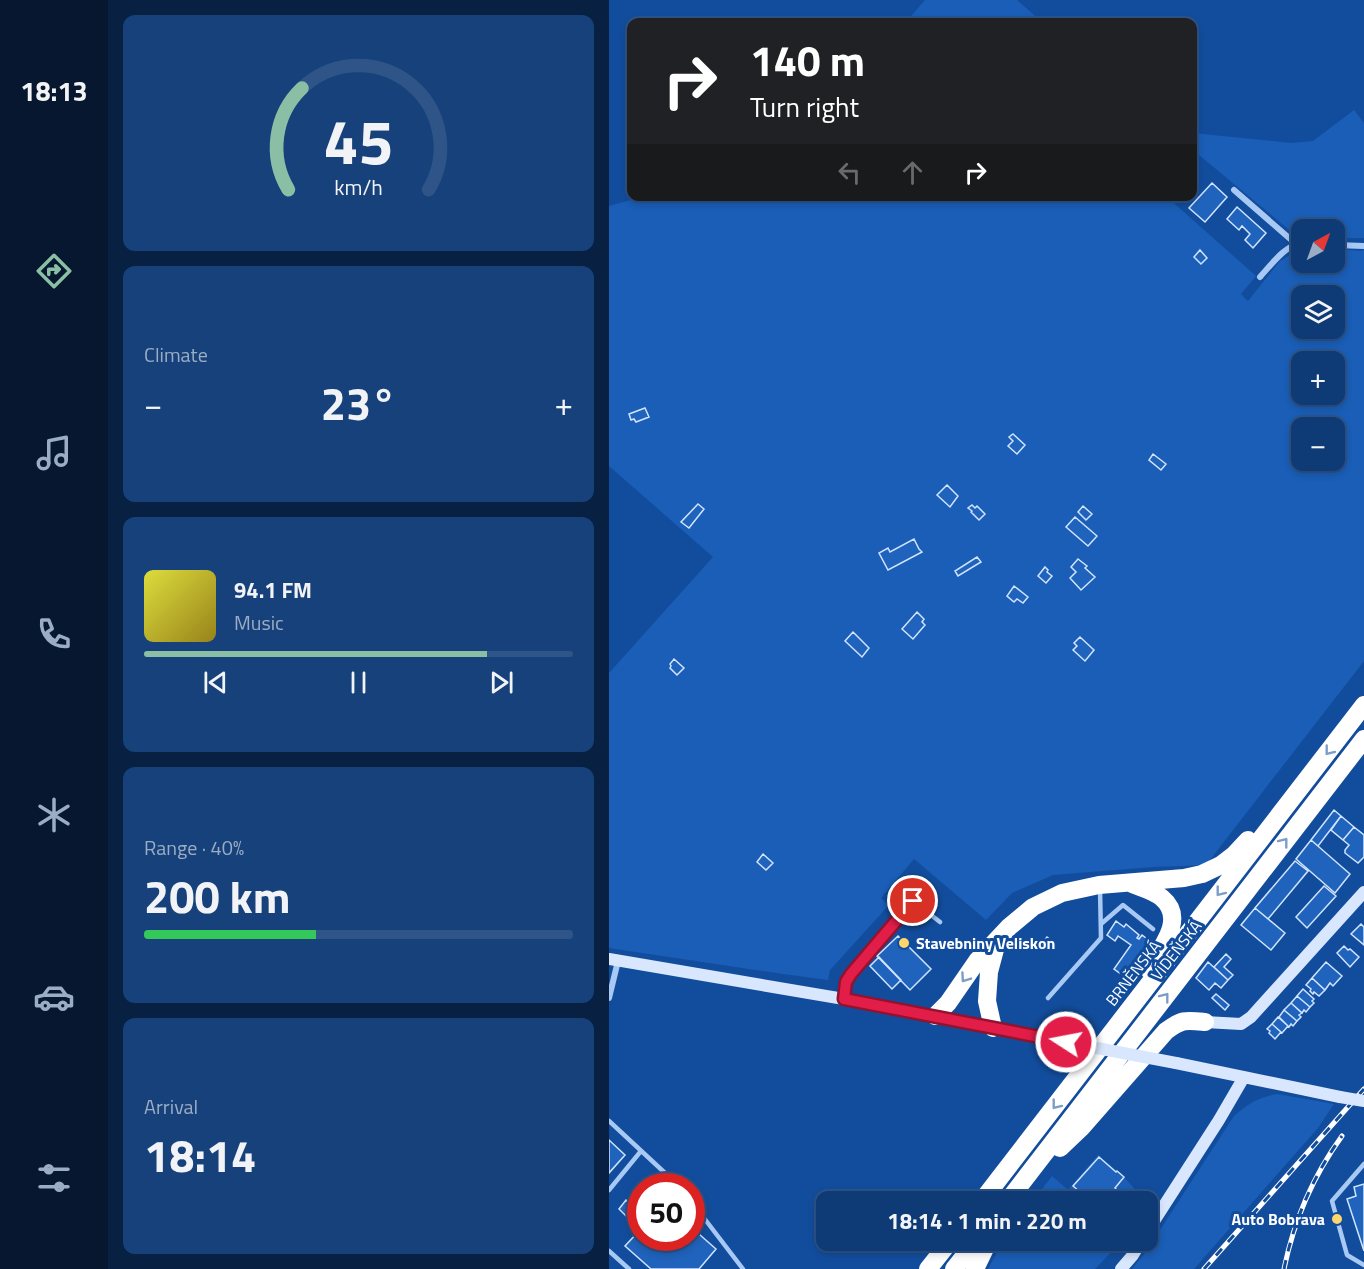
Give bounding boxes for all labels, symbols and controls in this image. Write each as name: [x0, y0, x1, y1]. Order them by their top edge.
text: 140 m: [750, 28, 865, 92]
icon: right: [651, 42, 729, 120]
text: 18:13: [20, 70, 88, 111]
text: Turn right: [750, 86, 859, 127]
text: 45: [324, 93, 393, 188]
icon: left: [833, 156, 866, 189]
icon: ahead: [896, 156, 929, 189]
icon: right: [959, 156, 992, 189]
text: km/h: [334, 171, 383, 203]
north arrow: [1291, 219, 1345, 273]
map controls: [1291, 219, 1345, 471]
icon: directions: [33, 250, 75, 292]
button: layers: [1291, 285, 1345, 339]
text: Climate: [144, 339, 208, 370]
button: +: [1291, 351, 1345, 405]
text: 23°: [321, 369, 396, 437]
text: −: [144, 379, 162, 429]
text: +: [555, 379, 573, 429]
button: −: [1291, 417, 1345, 471]
icon: music: [33, 432, 75, 474]
text: 94.1 FM: [234, 573, 312, 607]
text: Music: [234, 607, 284, 638]
icon: phone: [33, 613, 75, 655]
icon: previous: [199, 666, 232, 699]
icon: pause: [342, 666, 375, 699]
icon: next: [485, 666, 518, 699]
one-way arrow: [1326, 744, 1337, 755]
icon: climate: [33, 794, 75, 836]
text: Range · 40%: [144, 832, 244, 863]
one-way arrow: [1277, 838, 1288, 849]
text: 200 km: [144, 862, 290, 930]
pin: [887, 875, 938, 926]
icon: arrive: [896, 884, 929, 917]
one-way arrow: [1217, 885, 1228, 896]
street label: VÍDEŇSKÁ: [1145, 914, 1207, 985]
place label: Stavebniny Veliskon: [916, 931, 1055, 955]
street label: BRNĚNSKÁ: [1100, 935, 1167, 1011]
marker: Stavebniny Veliskon: [897, 936, 911, 950]
one-way arrow: [961, 971, 972, 982]
icon: car: [33, 976, 75, 1018]
one-way arrow: [1158, 992, 1169, 1003]
position arrow: [1034, 1010, 1098, 1074]
text: Arrival: [144, 1091, 198, 1122]
one-way arrow: [1052, 1098, 1063, 1109]
text: 18:14: [144, 1121, 256, 1189]
icon: filters: [33, 1157, 75, 1199]
speed limit sign: 50: [627, 1173, 705, 1251]
text: 18:14 · 1 min · 220 m: [887, 1204, 1087, 1238]
place label: Auto Bobrava: [1232, 1207, 1325, 1231]
marker: Auto Bobrava: [1330, 1212, 1344, 1226]

